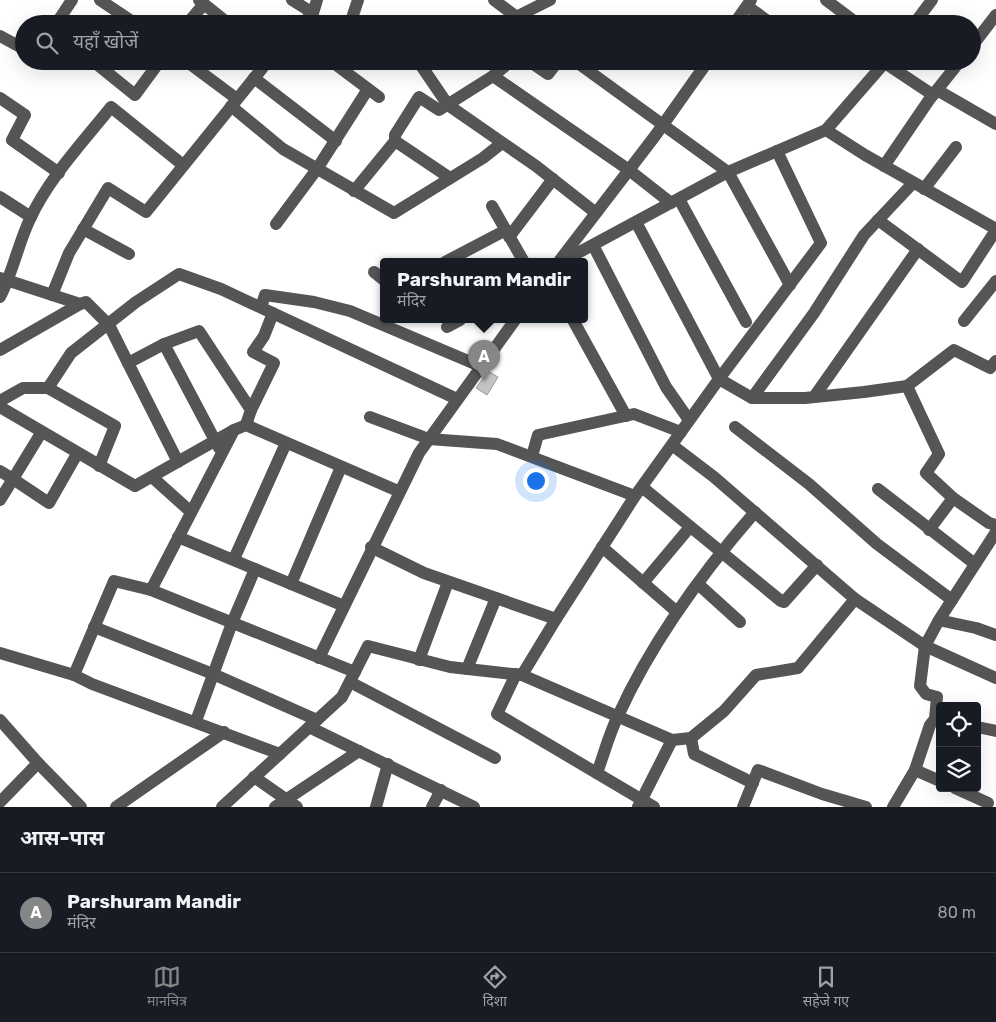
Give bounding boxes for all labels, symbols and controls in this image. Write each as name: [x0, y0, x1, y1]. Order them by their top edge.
search box: [15, 15, 981, 70]
icon: search: [33, 29, 61, 57]
text: यहाँ खोजें: [73, 30, 138, 53]
popup: [380, 258, 588, 323]
text: Parshuram Mandir: [397, 268, 571, 291]
text: मंदिर: [397, 291, 426, 310]
pin: A: [468, 340, 500, 381]
your location: [523, 468, 549, 494]
map controls: [936, 702, 981, 792]
button: locate: [936, 702, 981, 747]
button: layers: [936, 747, 981, 792]
text: आस-पास: [20, 825, 104, 850]
text: Parshuram Mandir: [67, 890, 241, 913]
text: A: [30, 903, 42, 922]
text: 80 m: [938, 903, 976, 922]
text: मंदिर: [67, 913, 96, 932]
tab: मानचित्र: [147, 963, 187, 1012]
tab: दिशा: [481, 963, 509, 1012]
tab: सहेजे गए: [803, 963, 849, 1012]

